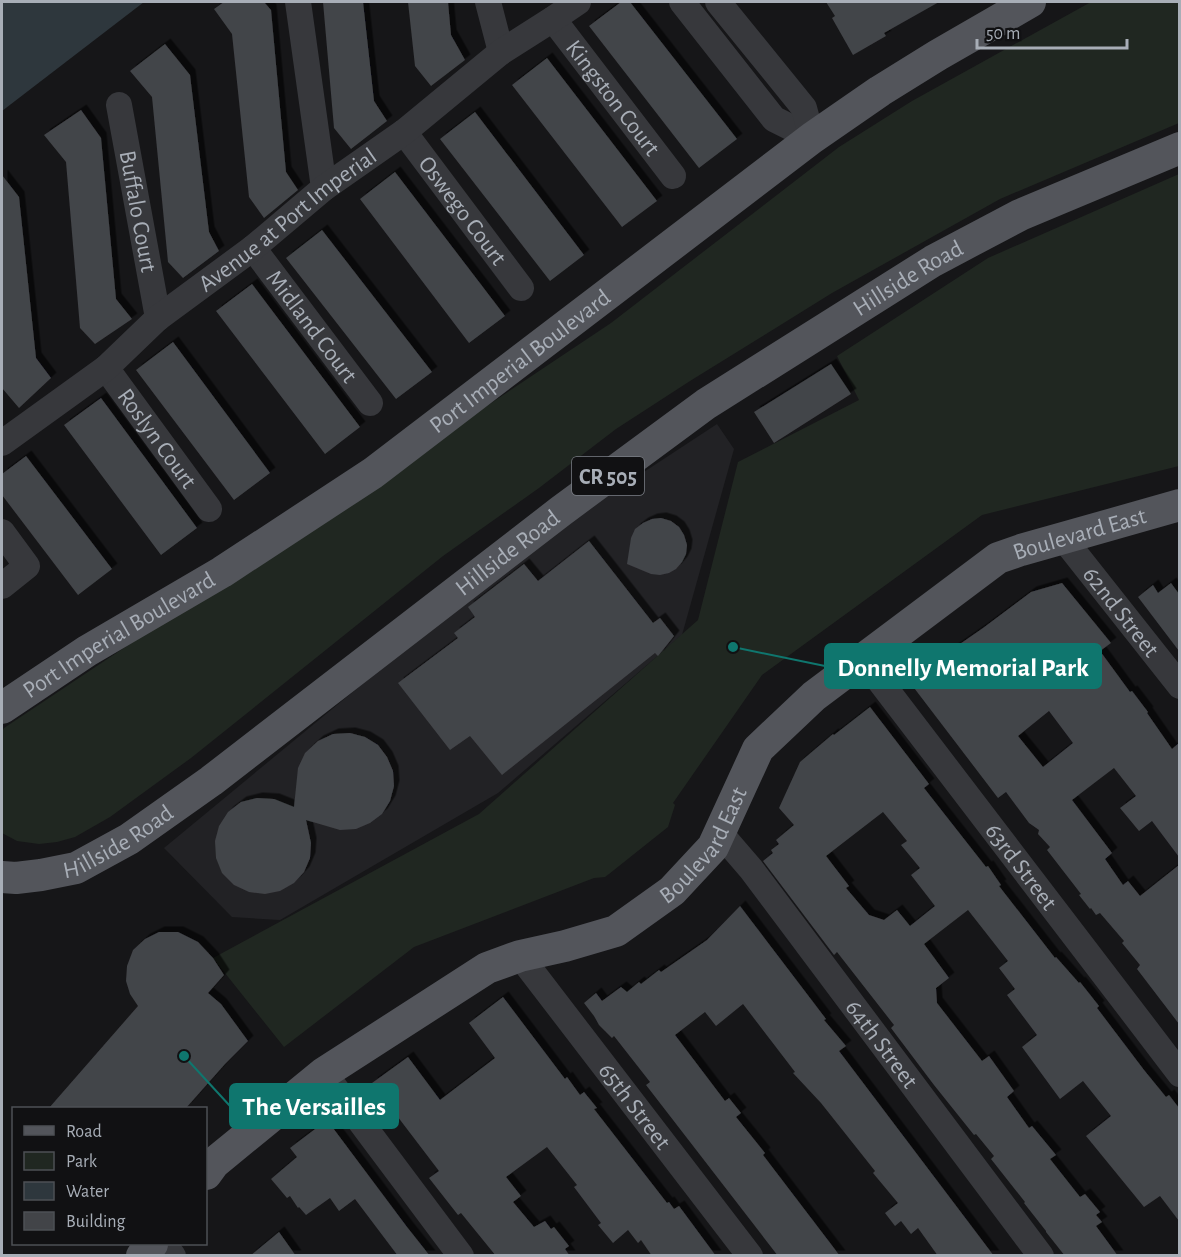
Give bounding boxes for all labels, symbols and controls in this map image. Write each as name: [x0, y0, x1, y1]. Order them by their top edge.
scale bar: [977, 12, 1127, 50]
text: 50 m: [986, 25, 1020, 43]
street label: Kingston Court: [561, 36, 664, 161]
street label: Avenue at Port Imperial: [194, 144, 381, 297]
street label: Buffalo Court: [115, 149, 160, 275]
street label: Oswego Court: [414, 152, 511, 270]
street label: Hillside Road: [849, 236, 967, 321]
street label: Midland Court: [261, 266, 361, 388]
street label: Port Imperial Boulevard: [426, 285, 615, 438]
street label: Roslyn Court: [112, 385, 201, 493]
road number: CR 505: [572, 457, 644, 495]
street label: Boulevard East: [1010, 504, 1149, 565]
street label: Hillside Road: [451, 506, 564, 601]
street label: 62nd Street: [1078, 563, 1163, 662]
street label: Port Imperial Boulevard: [19, 568, 219, 703]
callout: Donnelly Memorial Park: [825, 644, 1101, 688]
text: Donnelly Memorial Park: [837, 655, 1089, 681]
street label: Boulevard East: [655, 783, 752, 909]
street label: Hillside Road: [61, 801, 178, 883]
street label: 63rd Street: [980, 819, 1061, 915]
street label: 64th Street: [841, 996, 922, 1093]
street label: 65th Street: [594, 1059, 675, 1155]
callout: The Versailles: [230, 1084, 398, 1128]
text: The Versailles: [242, 1094, 386, 1120]
legend: [12, 1107, 207, 1245]
text: Road: [66, 1123, 102, 1141]
text: Park: [66, 1153, 98, 1171]
text: Water: [66, 1183, 109, 1201]
text: Building: [66, 1213, 126, 1231]

